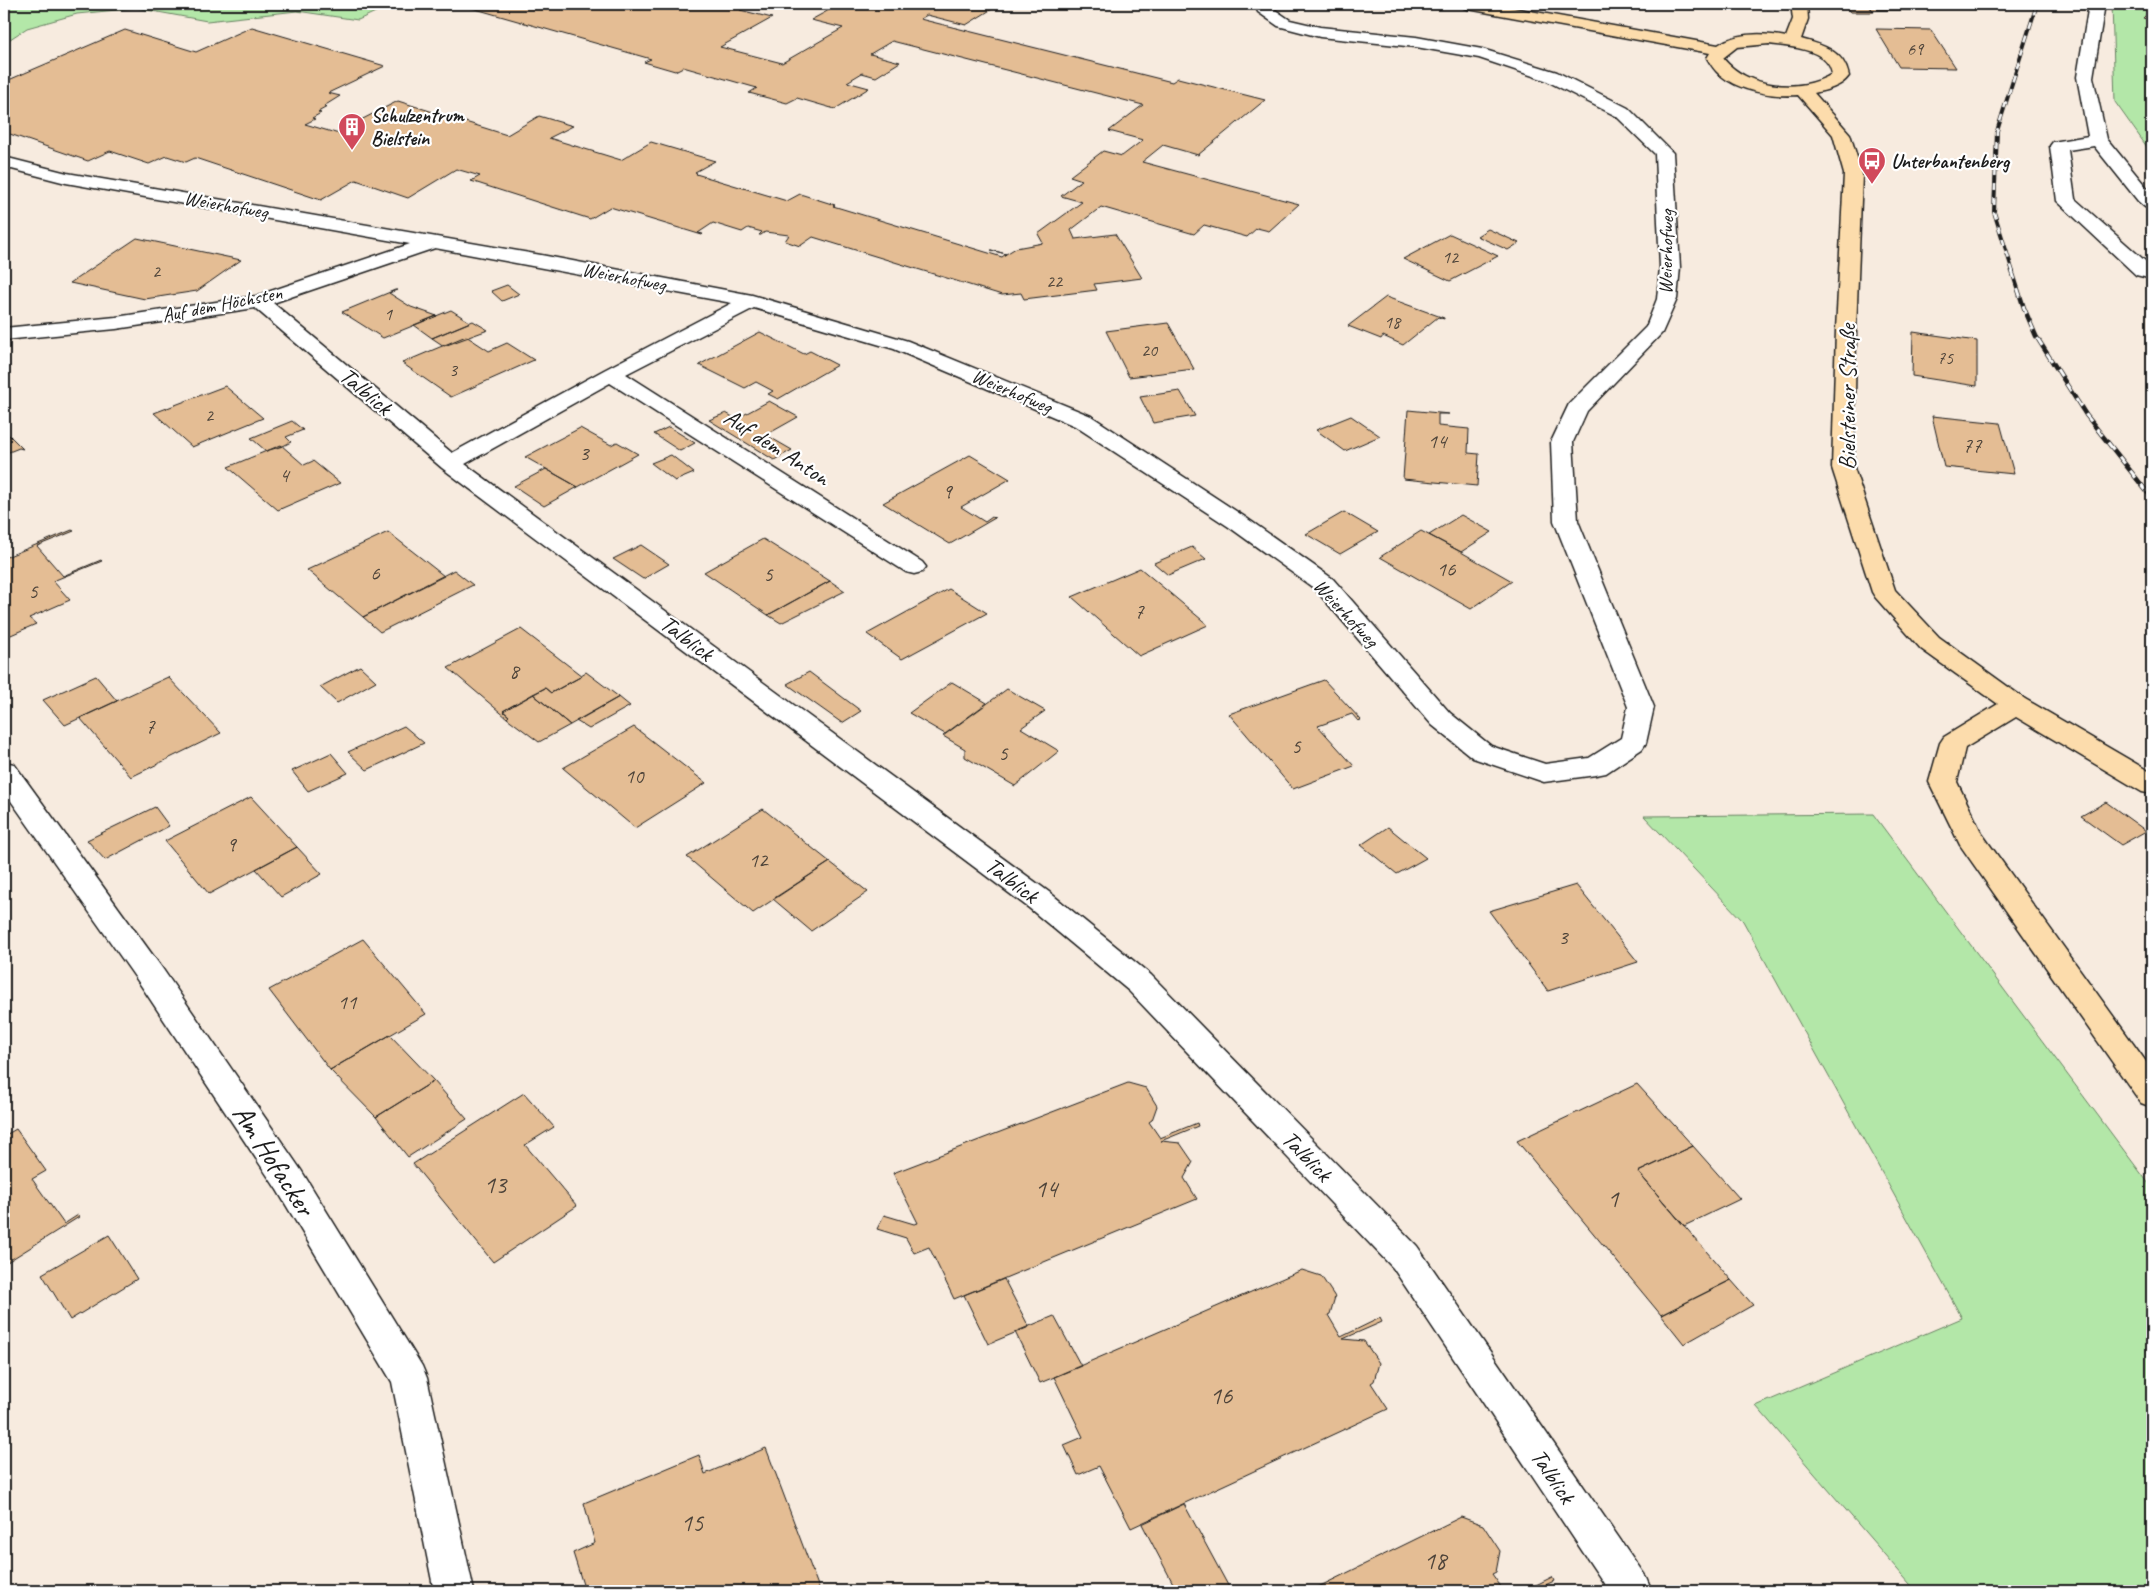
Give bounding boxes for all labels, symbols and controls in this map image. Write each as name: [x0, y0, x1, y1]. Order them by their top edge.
house number: 69: [1907, 38, 1925, 60]
place label: Schulzentrum Bielstein: [371, 103, 465, 151]
building icon: Schulzentrum Bielstein: [337, 112, 367, 151]
bus stop icon: Unterbantenberg: [1857, 146, 1887, 185]
place label: Unterbantenberg: [1891, 149, 2011, 174]
street label: Weierhofweg: [182, 185, 272, 225]
street label: Weierhofweg: [1653, 208, 1679, 294]
house number: 12: [1442, 246, 1460, 268]
street label: Weierhofweg: [580, 257, 670, 298]
house number: 2: [152, 260, 162, 282]
house number: 22: [1046, 270, 1064, 292]
street label: Auf dem Höchsten: [160, 280, 285, 328]
house number: 1: [384, 303, 393, 325]
house number: 18: [1384, 311, 1402, 333]
street label: Bielsteiner Straße: [1832, 322, 1862, 470]
house number: 20: [1141, 339, 1159, 361]
house number: 75: [1937, 347, 1954, 369]
house number: 3: [449, 359, 459, 381]
street label: Talblick: [334, 360, 400, 423]
street label: Weierhofweg: [968, 363, 1057, 420]
street label: Auf dem Anton: [718, 402, 837, 493]
house number: 2: [205, 404, 215, 426]
house number: 14: [1428, 428, 1449, 454]
house number: 77: [1963, 432, 1983, 458]
house number: 3: [579, 440, 590, 466]
house number: 4: [279, 462, 291, 488]
house number: 9: [942, 478, 953, 504]
house number: 16: [1437, 556, 1456, 582]
house number: 6: [370, 560, 380, 586]
house number: 5: [763, 561, 774, 587]
street label: Weierhofweg: [1308, 574, 1385, 654]
house number: 5: [28, 578, 39, 604]
house number: 7: [1134, 598, 1145, 624]
street label: Talblick: [654, 608, 722, 669]
house number: 8: [509, 658, 521, 684]
house number: 7: [145, 713, 156, 739]
house number: 5: [1291, 733, 1302, 759]
house number: 5: [998, 740, 1009, 766]
house number: 10: [625, 763, 645, 789]
house number: 9: [226, 831, 237, 857]
house number: 12: [749, 847, 769, 873]
street label: Talblick: [979, 850, 1047, 911]
house number: 3: [1558, 924, 1569, 950]
house number: 11: [338, 989, 358, 1015]
street label: Am Hofacker: [224, 1097, 325, 1225]
street label: Talblick: [1275, 1124, 1340, 1189]
house number: 13: [484, 1169, 508, 1201]
house number: 14: [1035, 1173, 1060, 1205]
house number: 1: [1607, 1183, 1620, 1215]
house number: 16: [1210, 1380, 1233, 1412]
street label: Talblick: [1524, 1443, 1583, 1511]
house number: 15: [681, 1507, 705, 1539]
house number: 18: [1424, 1545, 1449, 1577]

